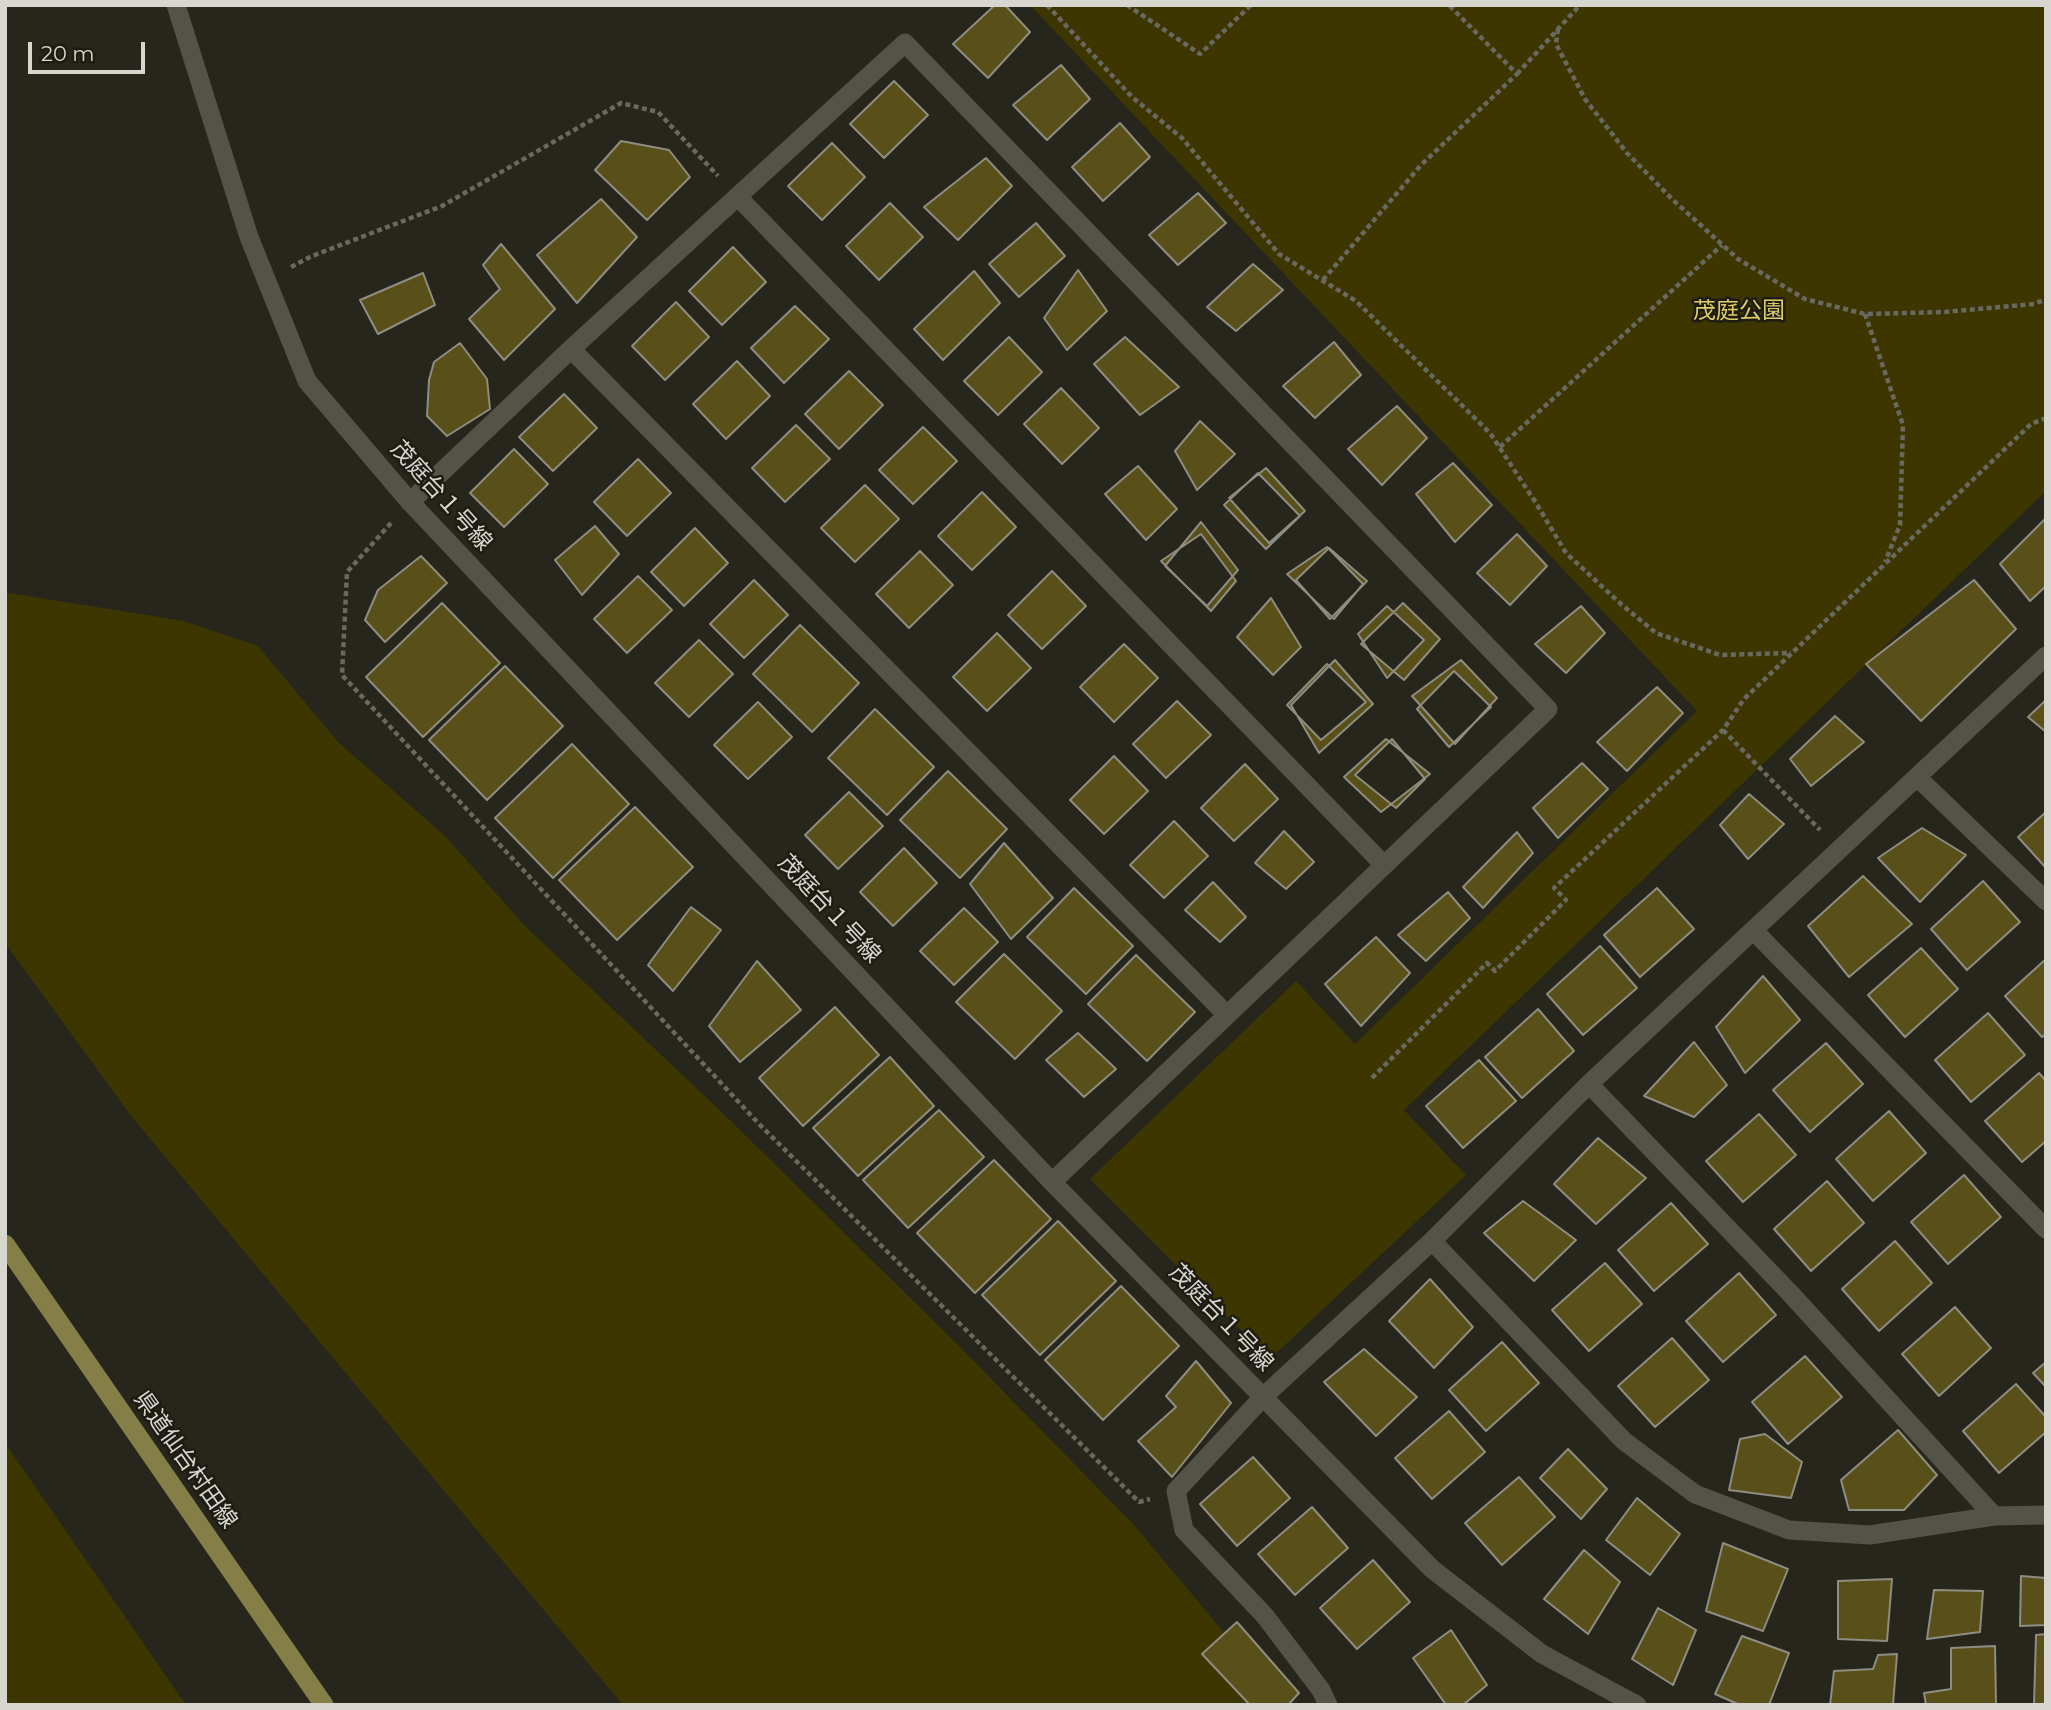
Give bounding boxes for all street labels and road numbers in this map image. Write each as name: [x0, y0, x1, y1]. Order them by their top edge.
street label: 茂庭台１号線: [385, 435, 497, 557]
street label: 茂庭台１号線: [772, 849, 886, 969]
street label: 茂庭台１号線: [1163, 1259, 1279, 1377]
street label: 県道仙台村田線: [128, 1386, 242, 1534]

